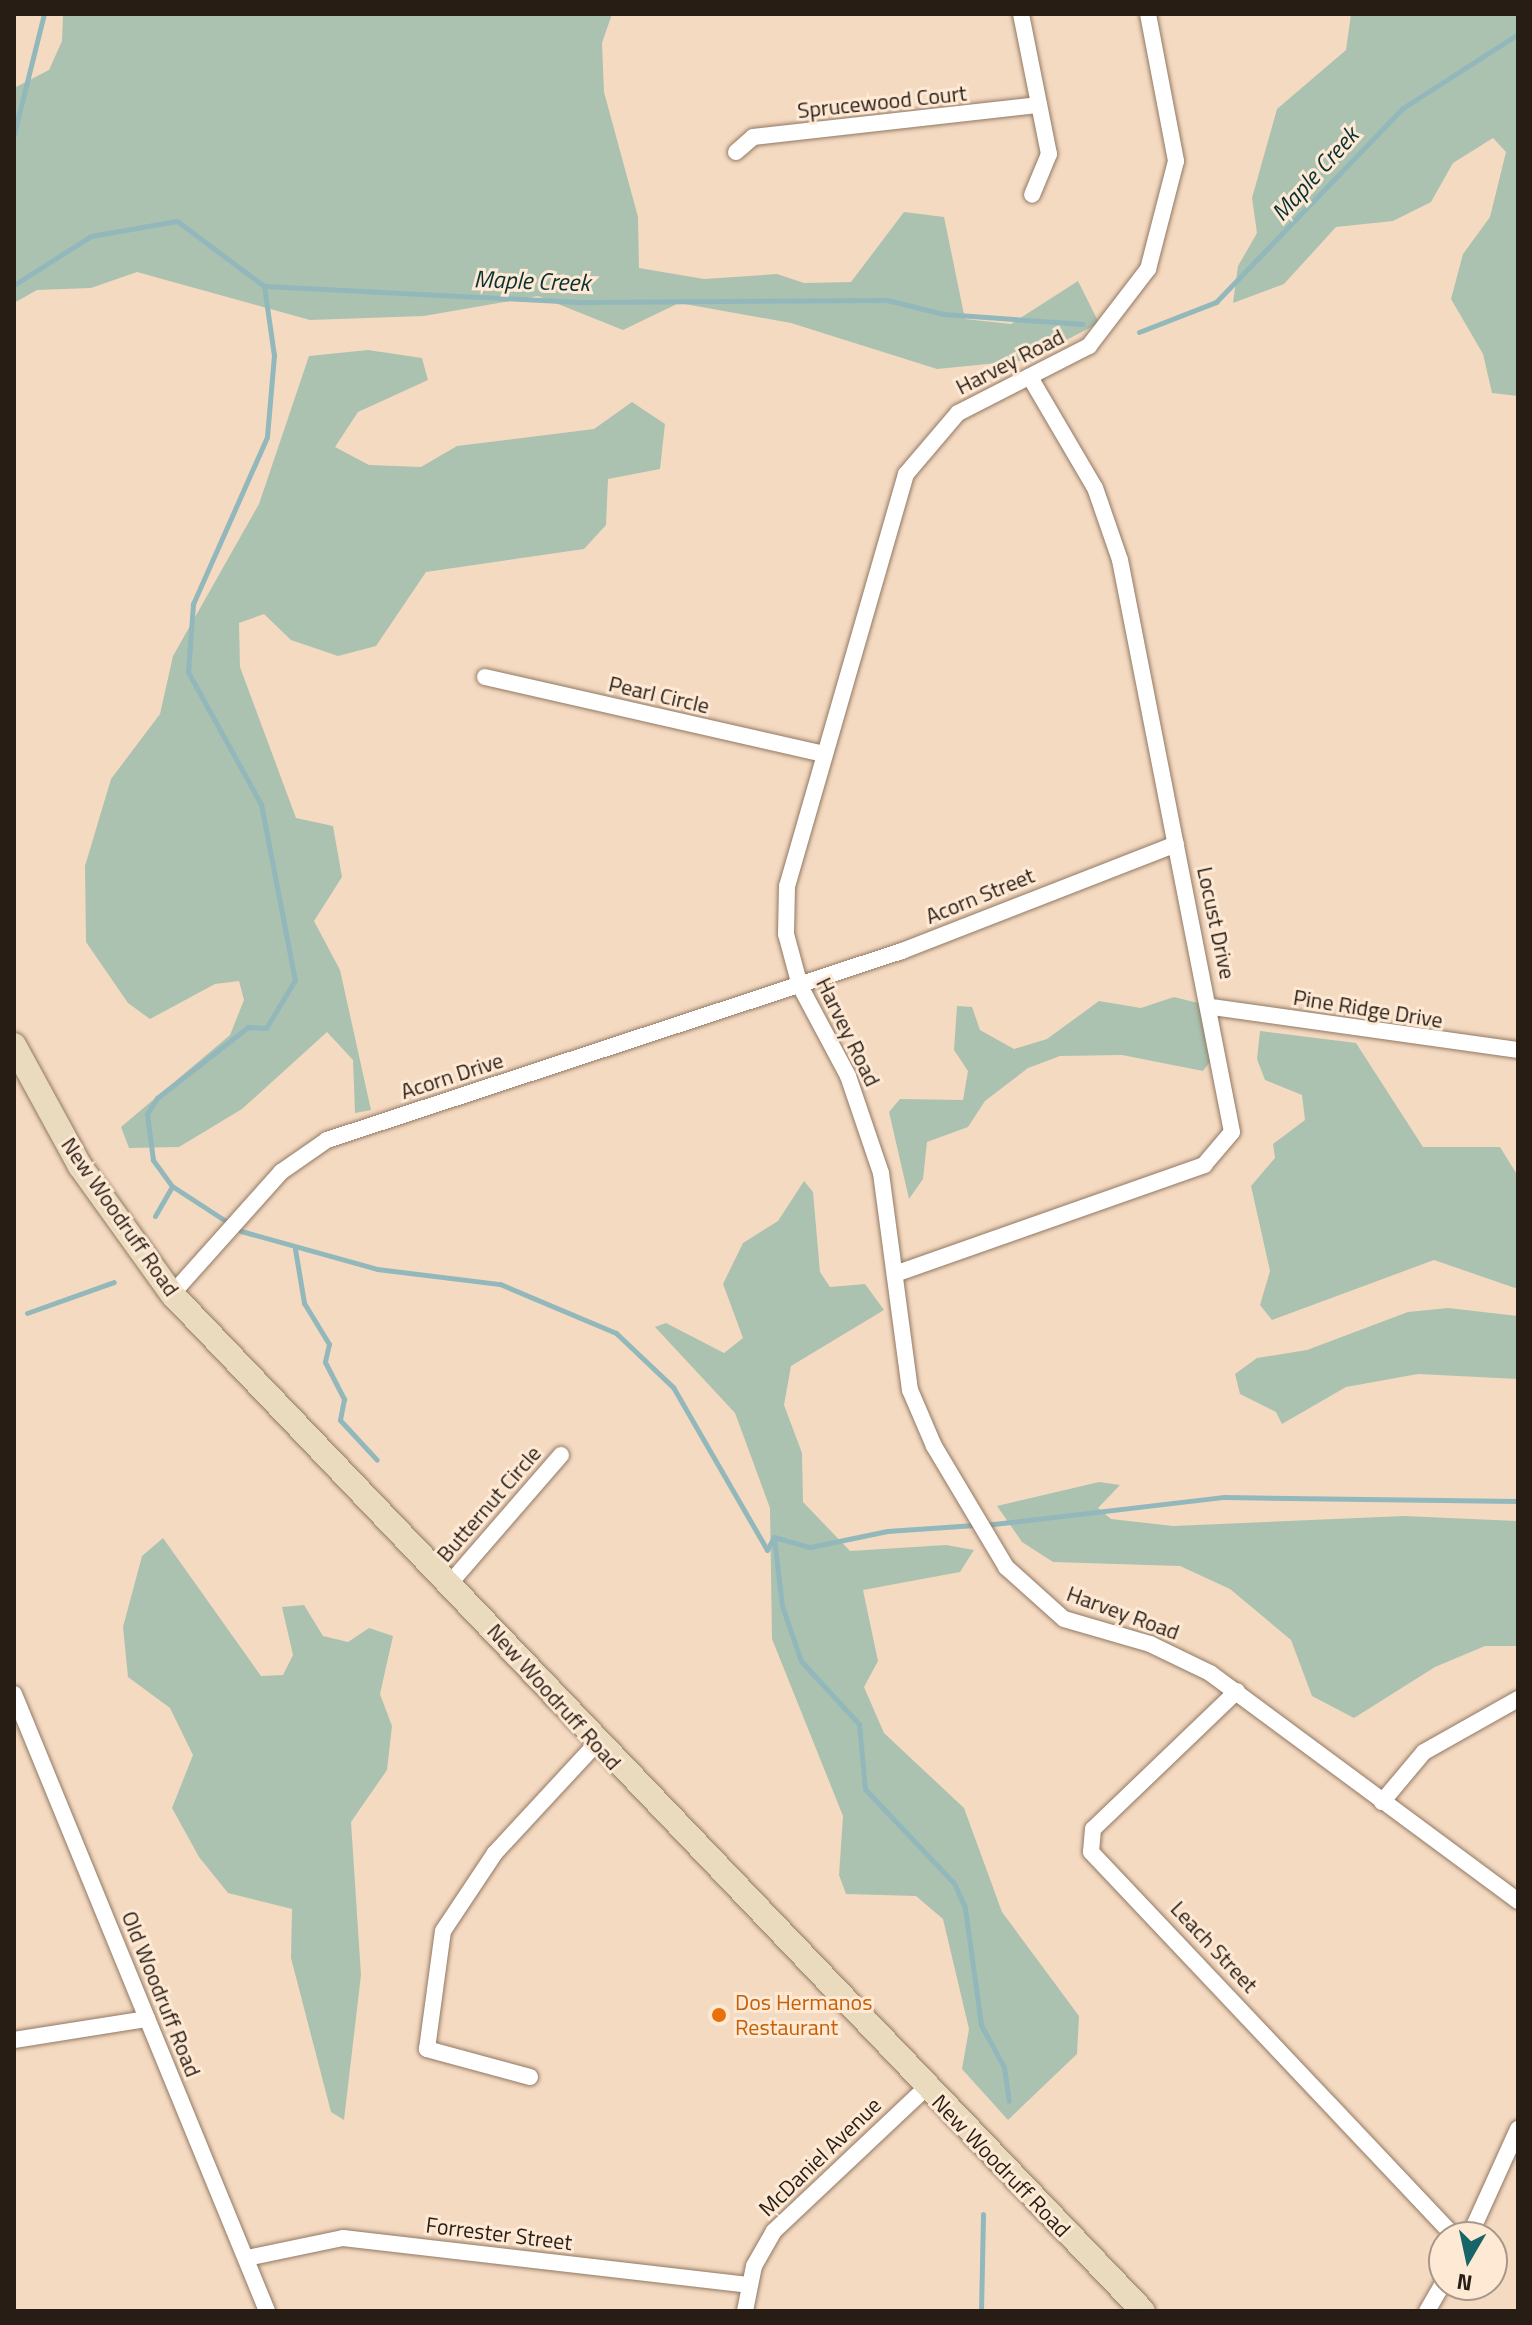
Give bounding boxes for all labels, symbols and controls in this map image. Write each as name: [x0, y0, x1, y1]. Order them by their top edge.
street label: Sprucewood Court: [796, 80, 968, 124]
water label: Maple Creek: [1265, 121, 1365, 227]
water label: Maple Creek: [473, 265, 591, 297]
street label: Harvey Road: [951, 323, 1069, 401]
street label: Pearl Circle: [606, 671, 712, 719]
street label: Acorn Street: [922, 862, 1038, 930]
street label: Locust Drive: [1191, 864, 1241, 982]
street label: Harvey Road: [810, 973, 886, 1091]
street label: Pine Ridge Drive: [1291, 984, 1445, 1034]
street label: Acorn Drive: [397, 1047, 507, 1105]
street label: New Woodruff Road: [55, 1133, 185, 1301]
street label: Butternut Circle: [431, 1440, 547, 1568]
street label: Harvey Road: [1063, 1580, 1183, 1646]
street label: New Woodruff Road: [481, 1618, 627, 1776]
street label: Leach Street: [1165, 1896, 1263, 1998]
street label: Old Woodruff Road: [116, 1907, 206, 2081]
place label: Dos Hermanos Restaurant: [735, 1989, 872, 2040]
marker: Dos Hermanos Restaurant: [710, 2006, 728, 2024]
street label: New Woodruff Road: [926, 2089, 1076, 2243]
street label: McDaniel Avenue: [753, 2092, 887, 2222]
street label: Forrester Street: [424, 2212, 574, 2256]
north arrow: [1428, 2221, 1508, 2301]
text: N: [1454, 2265, 1475, 2301]

